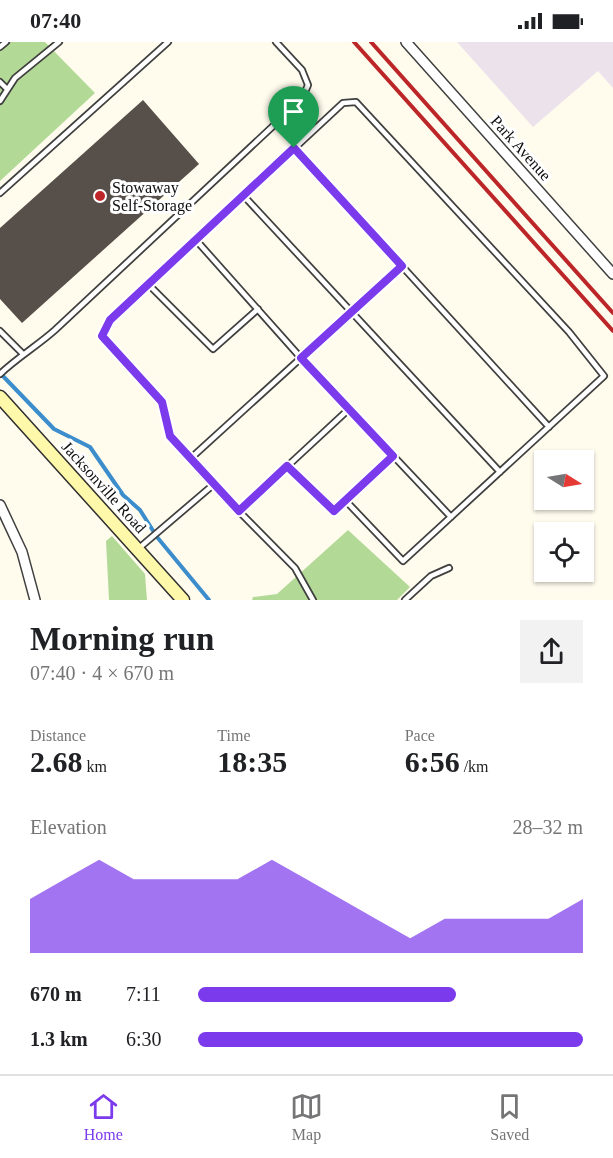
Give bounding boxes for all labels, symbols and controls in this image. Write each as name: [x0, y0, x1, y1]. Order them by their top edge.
text: 07:40: [30, 8, 81, 33]
pin: [268, 86, 319, 148]
icon: arrive: [277, 95, 310, 128]
street label: Park Avenue: [488, 112, 554, 184]
place label: Stowaway Self-Storage: [112, 179, 192, 215]
marker: Stowaway Self-Storage: [93, 189, 107, 203]
street label: Jacksonville Road: [59, 438, 149, 536]
north arrow: [534, 450, 594, 510]
map controls: [534, 450, 594, 582]
button: locate: [534, 522, 594, 582]
button: share: [520, 620, 583, 683]
text: Morning run: [30, 621, 214, 657]
text: 07:40 · 4 × 670 m: [30, 662, 174, 684]
text: Distance: [30, 727, 86, 744]
text: Time: [217, 727, 251, 744]
text: Pace: [405, 727, 435, 744]
text: 2.68: [30, 745, 83, 778]
text: 18:35: [217, 745, 287, 778]
text: 6:56: [405, 745, 460, 778]
text: km: [83, 758, 107, 775]
text: /km: [460, 758, 489, 775]
text: Elevation: [30, 816, 107, 838]
text: 28–32 m: [512, 816, 583, 838]
text: 670 m: [30, 983, 82, 1005]
text: 7:11: [126, 983, 161, 1005]
text: 1.3 km: [30, 1028, 88, 1050]
text: 6:30: [126, 1028, 162, 1050]
tab: Home: [84, 1090, 123, 1144]
tab: Map: [290, 1090, 323, 1144]
tab: Saved: [490, 1090, 529, 1144]

